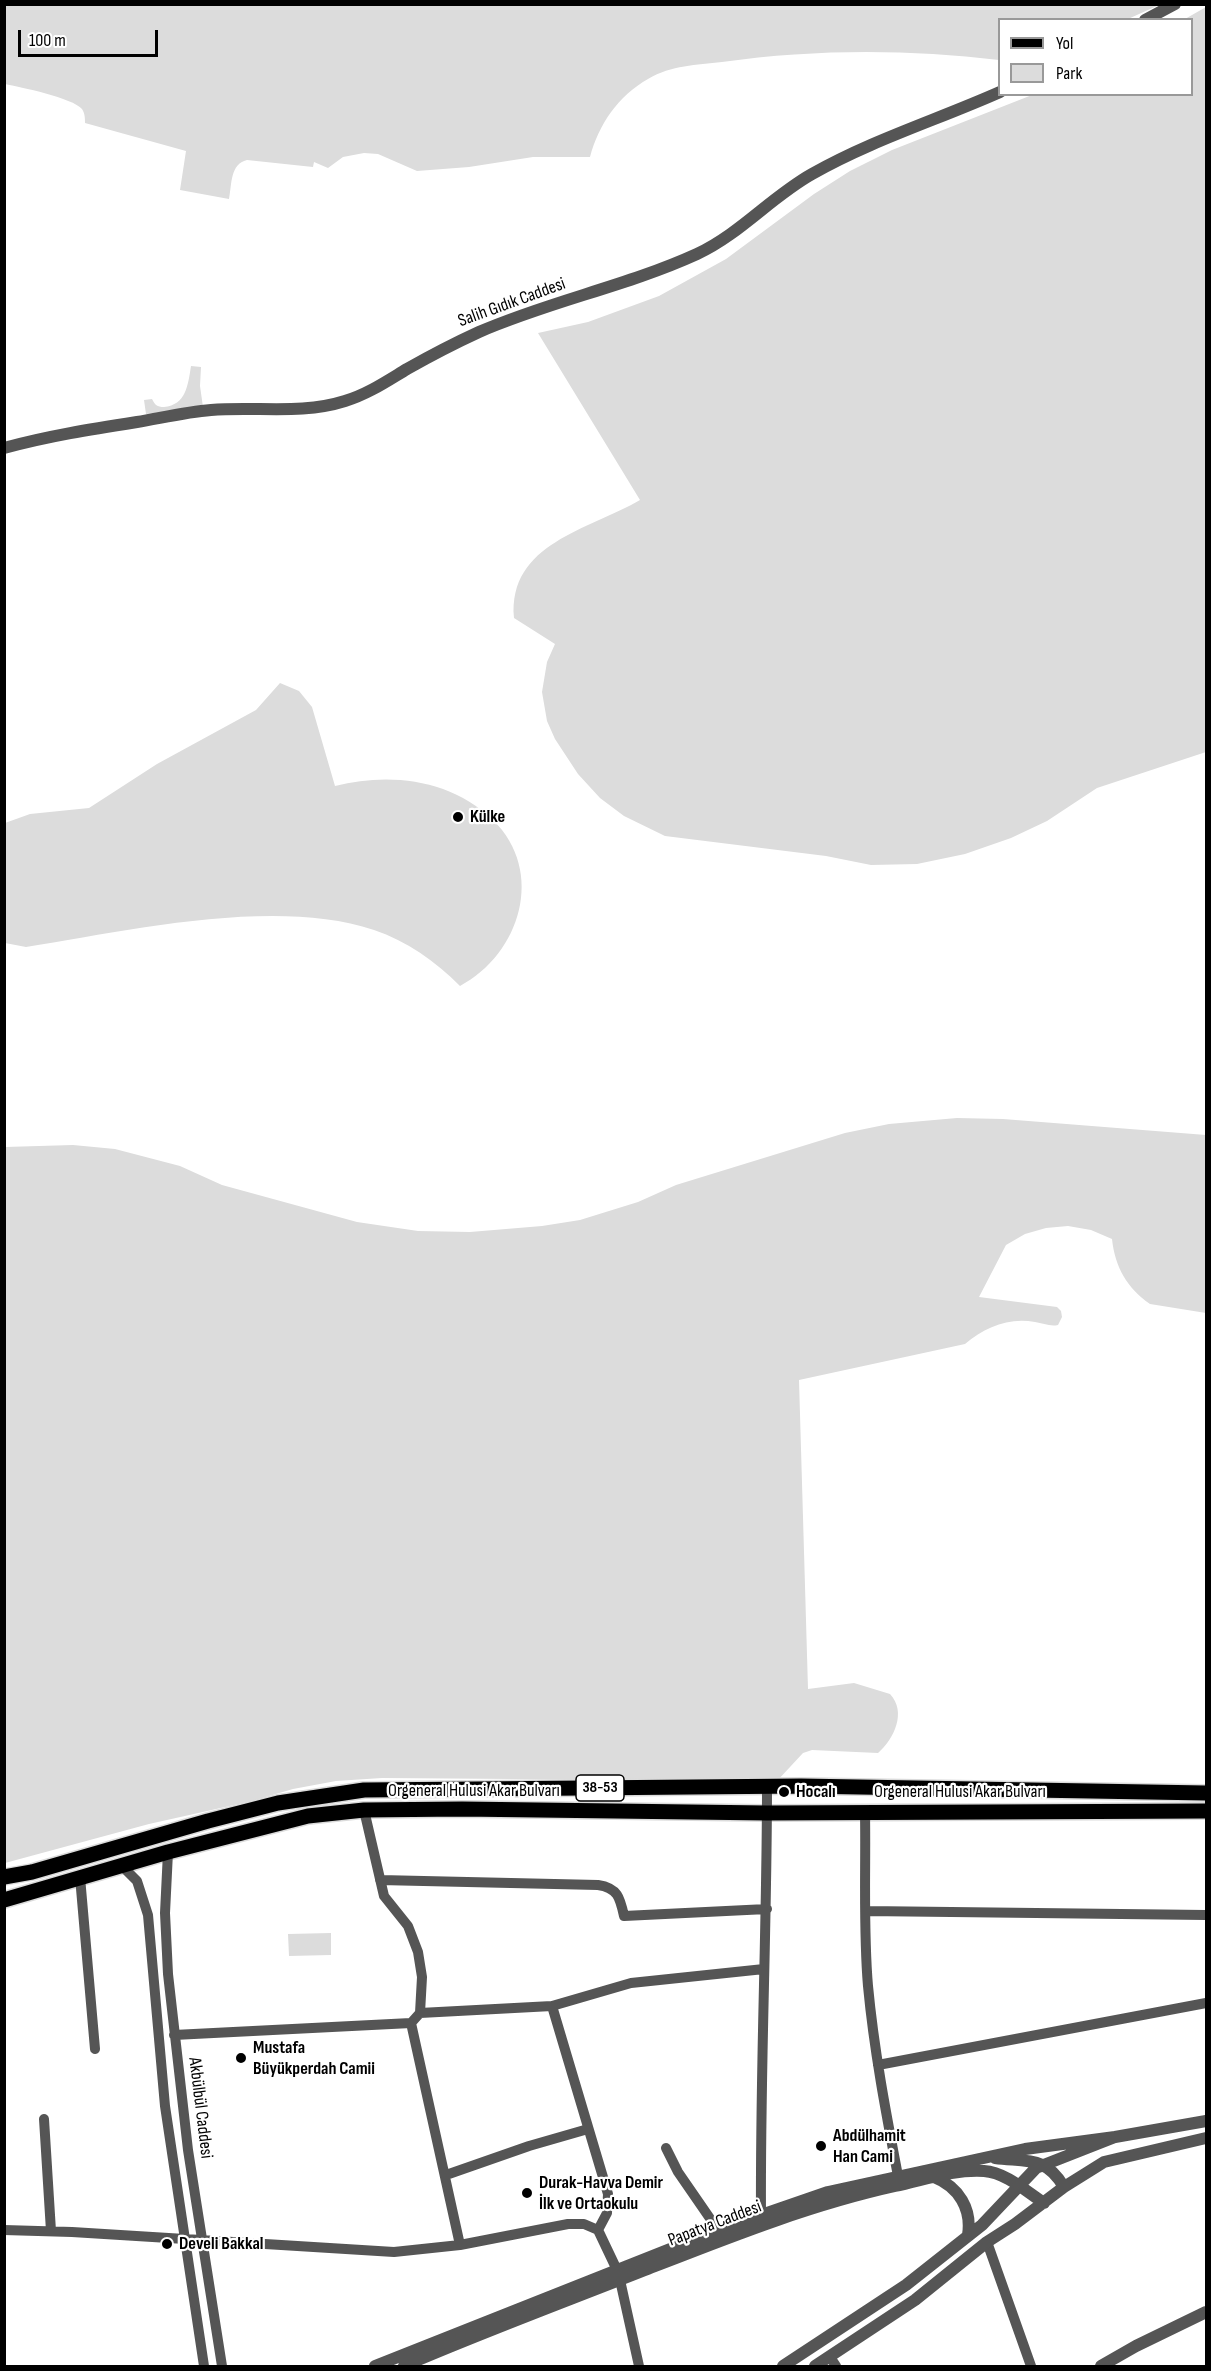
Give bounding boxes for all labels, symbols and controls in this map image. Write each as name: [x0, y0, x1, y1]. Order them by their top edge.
scale bar: [21, 18, 160, 56]
legend: [998, 18, 1193, 96]
text: 100 m: [29, 30, 66, 51]
text: Yol: [1056, 33, 1073, 54]
text: Park: [1056, 63, 1082, 84]
street label: Salih Gıdık Caddesi: [455, 274, 569, 332]
place label: Külke: [470, 806, 505, 828]
marker: Külke: [451, 810, 465, 824]
road number: 38-53: [576, 1775, 624, 1801]
street label: Orgeneral Hulusi Akar Bulvarı: [388, 1780, 560, 1802]
place label: Hocalı: [796, 1781, 836, 1803]
street label: Orgeneral Hulusi Akar Bulvarı: [874, 1781, 1046, 1803]
marker: Hocalı: [777, 1785, 791, 1799]
place label: Mustafa Büyükperdah Camii: [253, 2037, 375, 2080]
marker: Mustafa Büyükperdah Camii: [234, 2051, 248, 2065]
street label: Akbülbül Caddesi: [183, 2056, 217, 2160]
place label: Abdülhamit Han Cami: [833, 2125, 906, 2168]
marker: Abdülhamit Han Cami: [814, 2139, 828, 2153]
place label: Durak-Havva Demir İlk ve Ortaokulu: [539, 2172, 663, 2214]
marker: Durak-Havva Demir İlk ve Ortaokulu: [520, 2186, 534, 2200]
street label: Papatya Caddesi: [665, 2196, 765, 2252]
place label: Develi Bakkal: [179, 2233, 263, 2255]
marker: Develi Bakkal: [160, 2237, 174, 2251]

